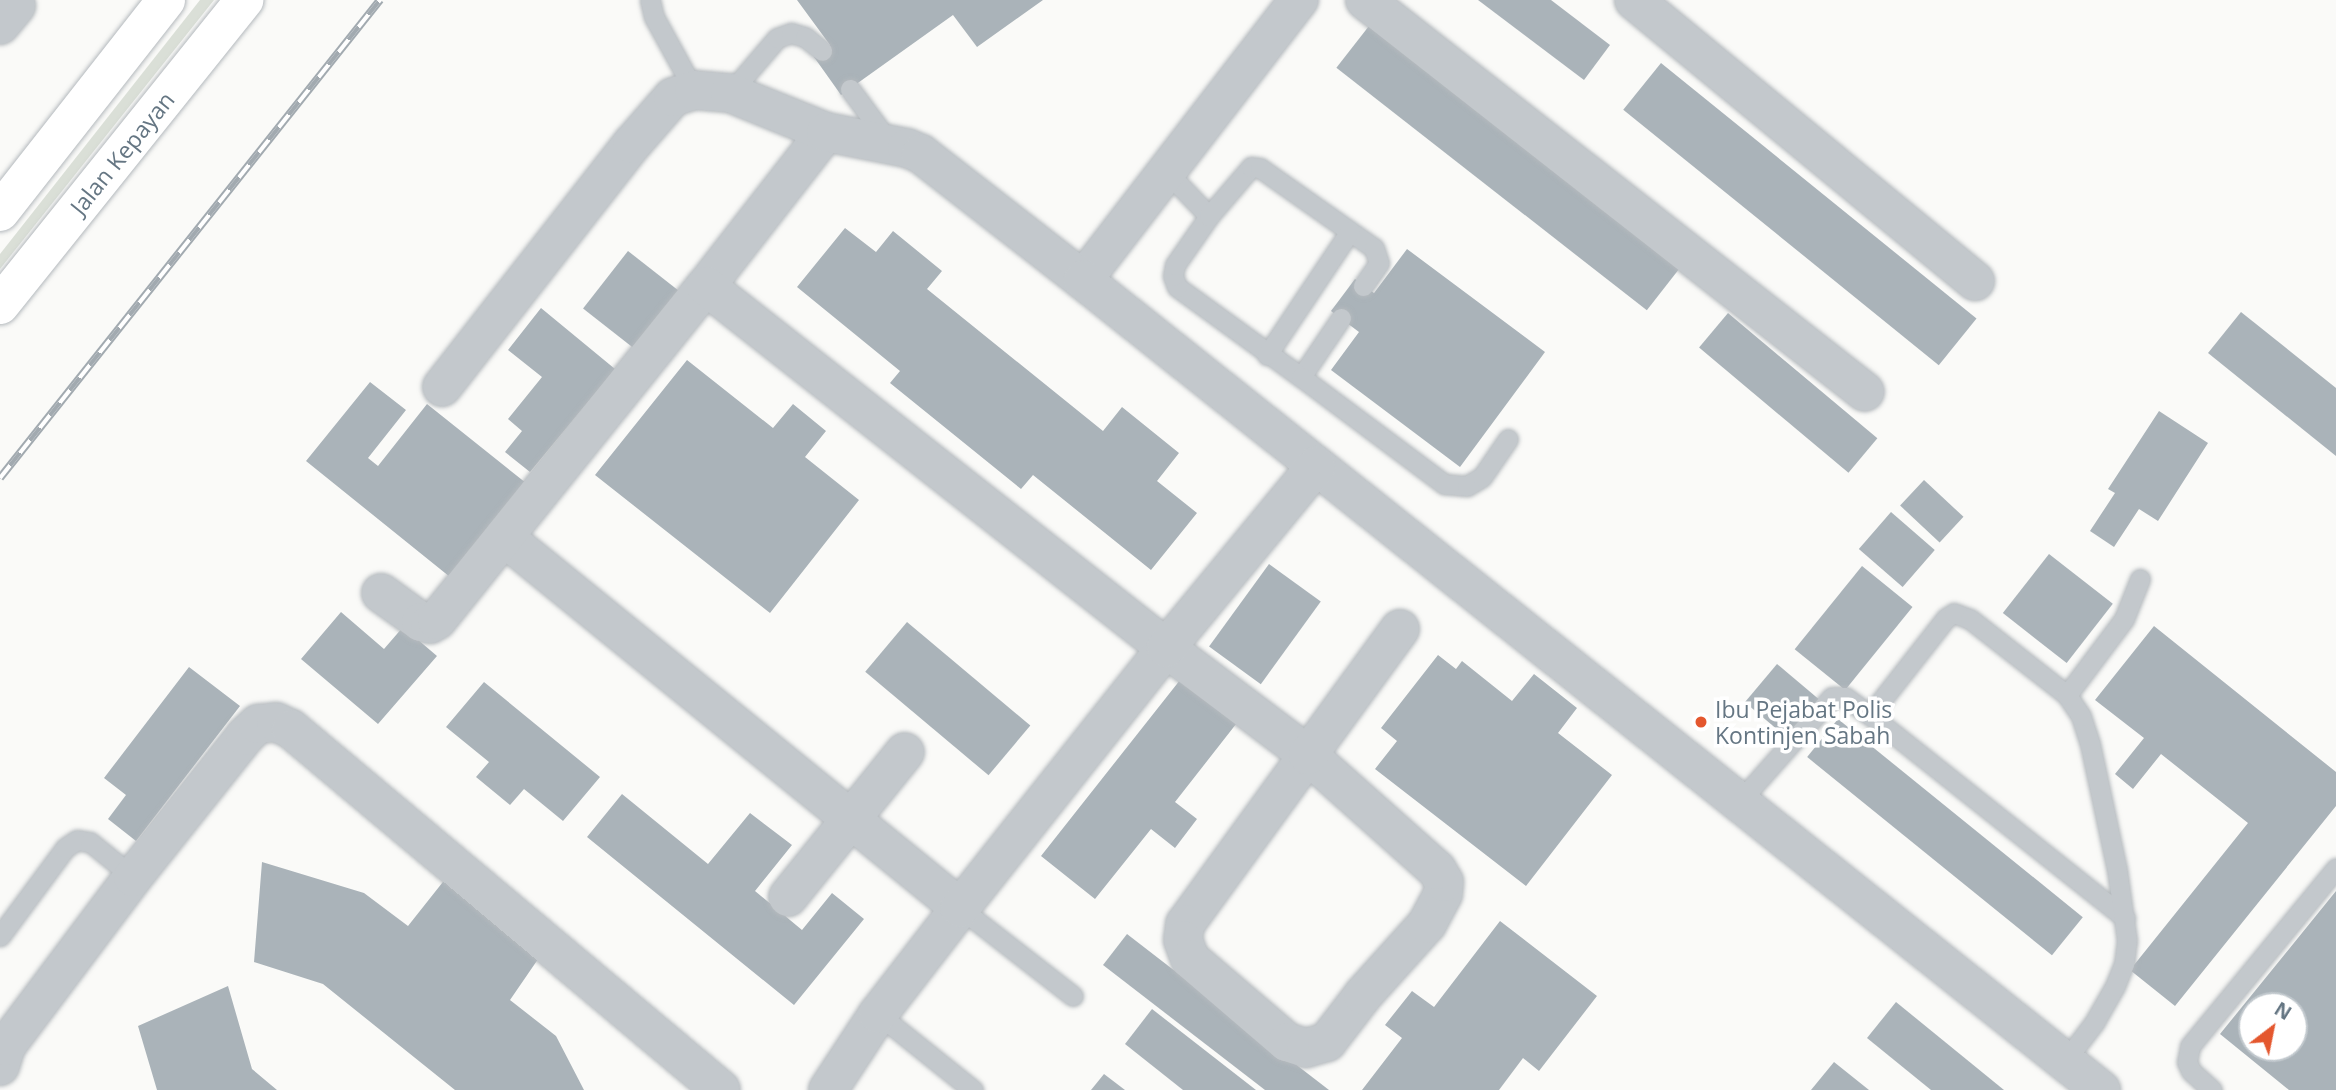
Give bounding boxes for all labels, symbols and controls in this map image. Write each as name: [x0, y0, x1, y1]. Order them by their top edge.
street label: Jalan Kepayan: [64, 86, 180, 220]
place label: Ibu Pejabat Polis Kontinjen Sabah: [1715, 695, 1892, 749]
marker: Ibu Pejabat Polis Kontinjen Sabah: [1693, 714, 1709, 730]
north arrow: [2238, 992, 2308, 1062]
text: N: [2270, 996, 2297, 1026]

